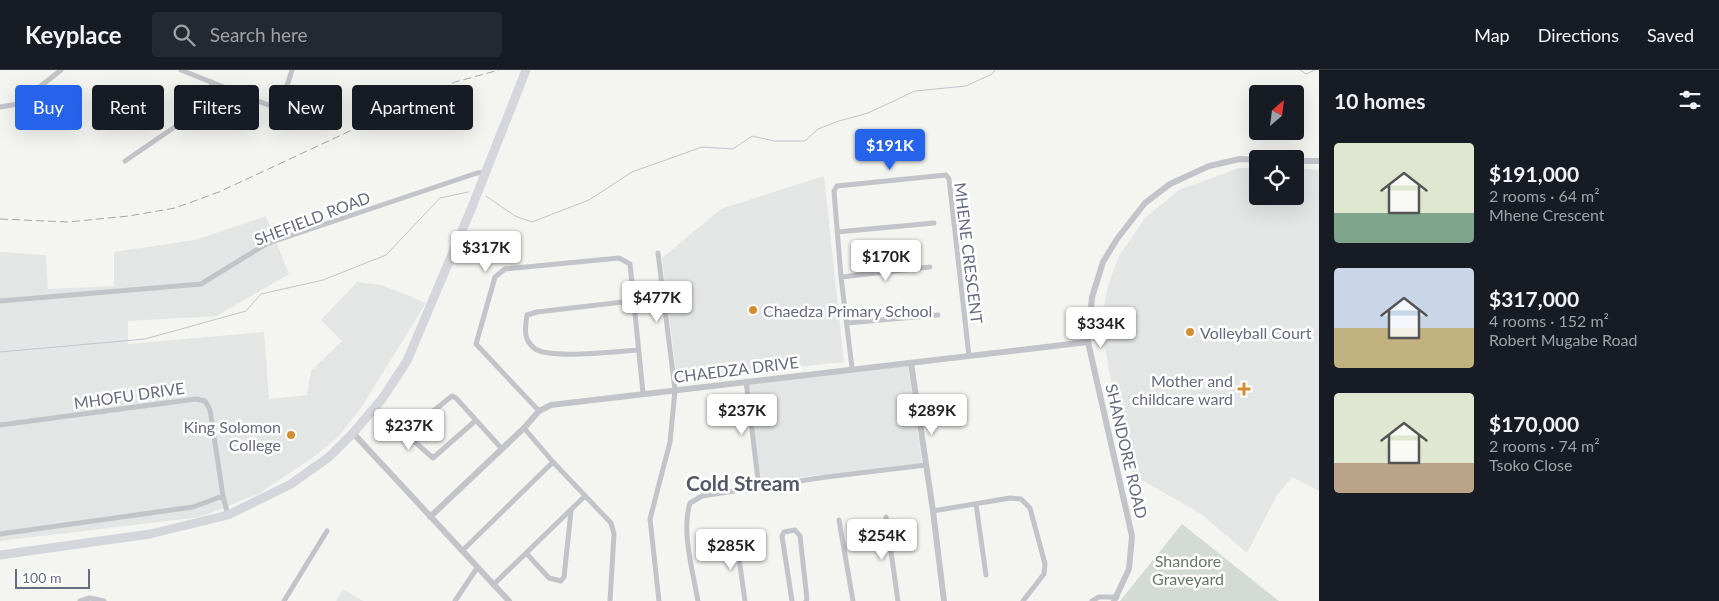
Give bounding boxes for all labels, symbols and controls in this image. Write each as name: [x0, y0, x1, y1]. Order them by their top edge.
search box: [152, 12, 502, 57]
text: Keyplace: [25, 20, 122, 49]
icon: search: [170, 21, 198, 49]
text: Search here: [210, 23, 308, 46]
text: Map: [1474, 24, 1510, 46]
text: Directions: [1538, 24, 1619, 46]
text: Saved: [1647, 24, 1694, 46]
chip: Buy: [15, 85, 82, 130]
chip: Rent: [92, 85, 164, 130]
chip: Filters: [174, 85, 259, 130]
chip: New: [269, 85, 342, 130]
chip: Apartment: [352, 85, 473, 130]
north arrow: [1249, 85, 1304, 140]
map controls: [1249, 85, 1304, 205]
icon: filters: [1676, 86, 1704, 114]
text: 10 homes: [1334, 88, 1425, 113]
pin: $191K: [855, 128, 925, 171]
text: $191K: [866, 135, 914, 154]
button: locate: [1249, 150, 1304, 205]
text: $191,000: [1489, 161, 1579, 186]
icon: home: [1374, 163, 1434, 223]
street label: MHENE CRESCENT: [951, 181, 987, 325]
text: 2 rooms · 64 m²: [1489, 186, 1600, 205]
street label: SHEFIELD ROAD: [251, 187, 373, 249]
text: Mhene Crescent: [1489, 205, 1605, 224]
pin: $317K: [451, 230, 521, 273]
text: $317K: [462, 237, 510, 256]
pin: $170K: [851, 240, 921, 282]
text: $170K: [862, 246, 910, 265]
pin: $477K: [622, 280, 692, 323]
text: $317,000: [1489, 286, 1579, 311]
text: $477K: [633, 287, 681, 306]
icon: home: [1374, 288, 1434, 348]
place label: Chaedza Primary School: [763, 301, 932, 320]
marker: Chaedza Primary School: [747, 304, 759, 316]
pin: $334K: [1066, 306, 1136, 349]
text: 4 rooms · 152 m²: [1489, 311, 1609, 330]
text: $334K: [1077, 313, 1125, 332]
place label: Volleyball Court: [1200, 323, 1312, 342]
marker: Volleyball Court: [1184, 326, 1196, 338]
text: Robert Mugabe Road: [1489, 330, 1638, 349]
street label: CHAEDZA DRIVE: [672, 352, 800, 386]
place label: Mother and childcare ward: [1132, 371, 1233, 408]
street label: MHOFU DRIVE: [72, 378, 186, 412]
street label: SHANDORE ROAD: [1102, 382, 1152, 520]
marker: Mother and childcare ward: [1237, 382, 1251, 396]
pin: $237K: [707, 394, 777, 436]
pin: $289K: [897, 394, 967, 436]
text: $237K: [718, 400, 766, 419]
text: $289K: [908, 400, 956, 419]
pin: $237K: [374, 408, 444, 451]
text: $170,000: [1489, 411, 1579, 436]
icon: home: [1374, 413, 1434, 473]
text: $237K: [385, 415, 433, 434]
place label: King Solomon College: [184, 417, 281, 454]
marker: King Solomon College: [285, 429, 297, 441]
text: 2 rooms · 74 m²: [1489, 436, 1600, 455]
text: Tsoko Close: [1489, 455, 1572, 474]
district label: Cold Stream: [686, 470, 800, 495]
pin: $254K: [847, 518, 917, 561]
text: $254K: [858, 525, 906, 544]
pin: $285K: [696, 528, 766, 571]
text: $285K: [707, 535, 755, 554]
park label: Shandore Graveyard: [1152, 551, 1224, 588]
scale bar: [15, 566, 90, 589]
text: 100 m: [22, 569, 61, 586]

